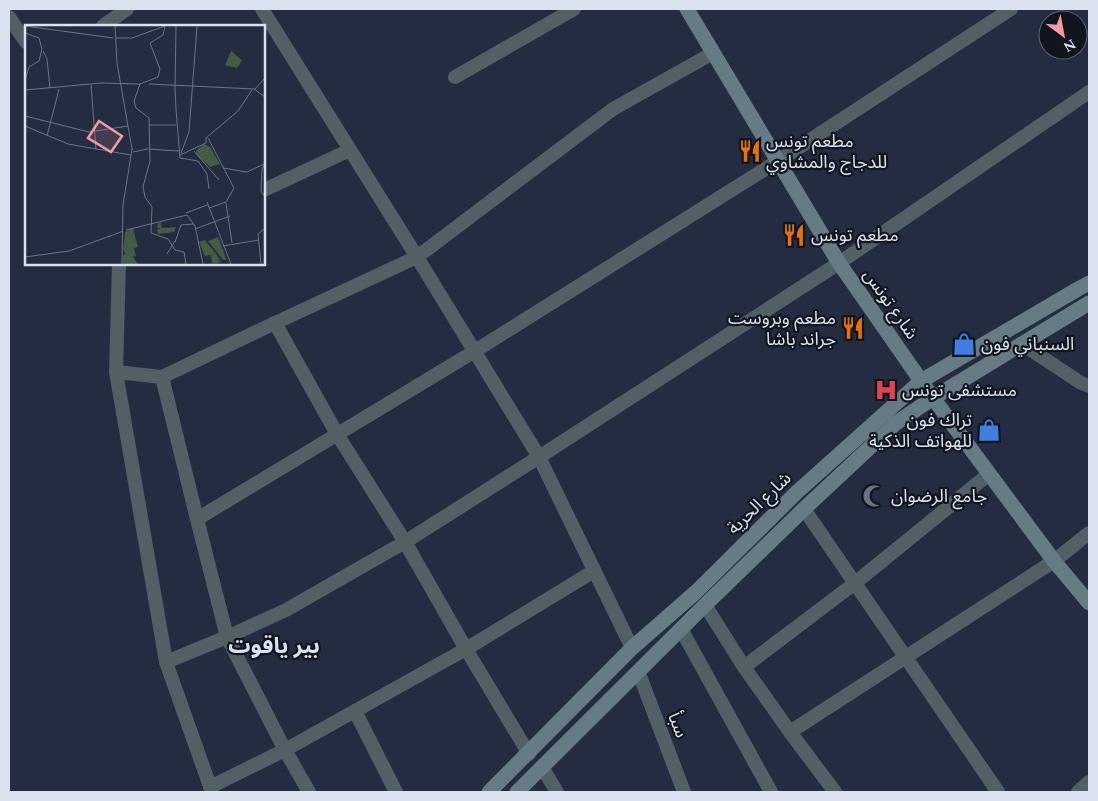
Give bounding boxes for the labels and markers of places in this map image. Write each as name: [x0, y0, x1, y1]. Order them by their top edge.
place label: مطعم تونس للدجاج والمشاوي: [766, 128, 887, 176]
restaurant icon: مطعم تونس للدجاج والمشاوي: [737, 138, 763, 164]
restaurant icon: مطعم تونس: [781, 222, 807, 248]
place label: مطعم تونس: [811, 222, 899, 249]
place label: مطعم وبروست جراند باشا: [728, 305, 836, 353]
restaurant icon: مطعم وبروست جراند باشا: [840, 315, 866, 341]
shop icon: السنباني فون: [951, 331, 977, 357]
place label: السنباني فون: [981, 331, 1074, 358]
hospital icon: مستشفى تونس: [873, 377, 899, 403]
place label: مستشفى تونس: [902, 377, 1017, 404]
place label: تراك فون للهواتف الذكية: [869, 407, 972, 455]
shop icon: تراك فون للهواتف الذكية: [976, 417, 1002, 443]
mosque icon: جامع الرضوان: [861, 483, 887, 509]
place label: جامع الرضوان: [891, 483, 987, 510]

